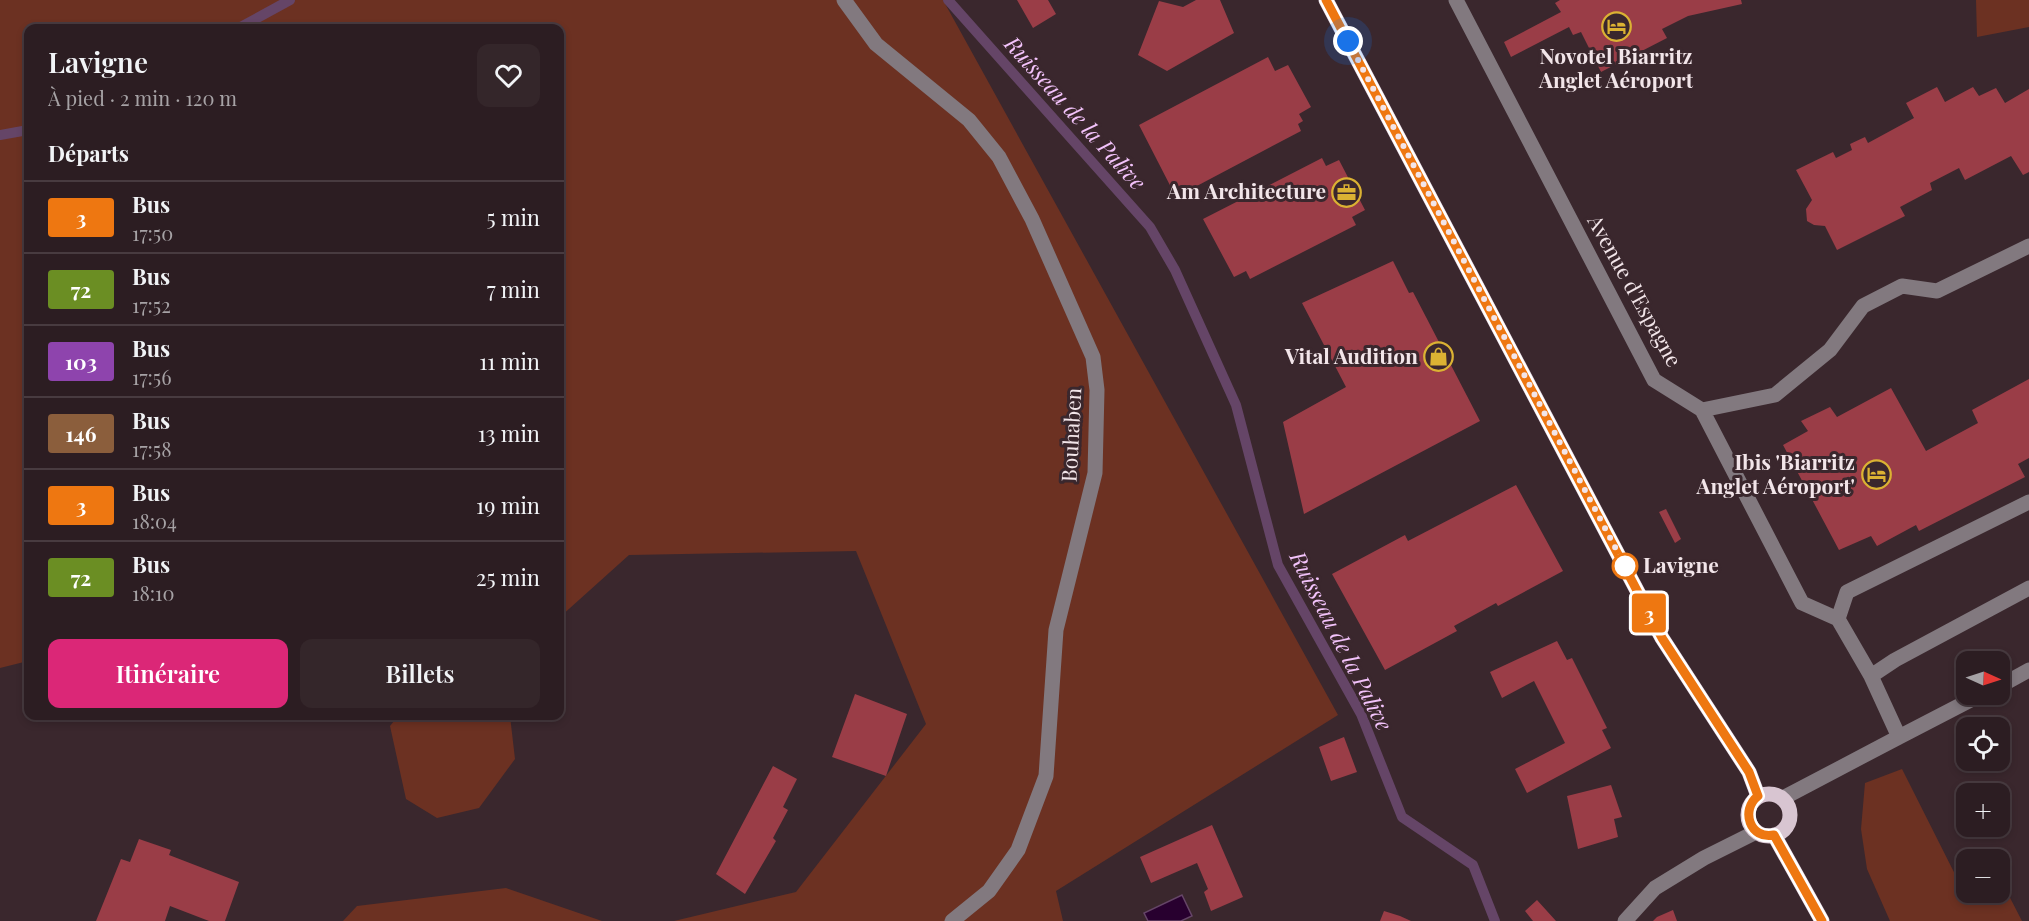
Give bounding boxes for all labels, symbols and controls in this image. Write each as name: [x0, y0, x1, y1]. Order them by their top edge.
hotel icon: Novotel Biarritz Anglet Aéroport: [1600, 10, 1632, 42]
your location: [1333, 26, 1363, 56]
water label: Ruisseau de la Palive: [998, 28, 1153, 196]
place label: Novotel Biarritz Anglet Aéroport: [1538, 41, 1694, 93]
text: Lavigne: [48, 43, 148, 80]
button: heart: [477, 44, 540, 107]
text: À pied · 2 min · 120 m: [48, 84, 237, 111]
text: Départs: [48, 138, 129, 168]
place label: Am Architecture: [1166, 176, 1326, 204]
office icon: Am Architecture: [1331, 176, 1363, 208]
text: Bus: [132, 189, 170, 219]
text: 5 min: [487, 202, 540, 232]
text: 3: [76, 203, 86, 231]
street label: Avenue d'Espagne: [1582, 208, 1689, 371]
text: 17:50: [132, 219, 173, 246]
text: Bus: [132, 261, 170, 291]
text: 7 min: [487, 274, 540, 304]
text: 72: [71, 275, 91, 303]
text: 17:52: [132, 291, 171, 318]
text: Bus: [132, 333, 170, 363]
place label: Vital Audition: [1284, 341, 1418, 369]
shop icon: Vital Audition: [1423, 341, 1455, 373]
text: 11 min: [479, 346, 540, 376]
text: 103: [65, 347, 97, 375]
text: 17:56: [132, 363, 171, 390]
street label: Bouhaben: [1054, 386, 1086, 483]
text: Bus: [132, 405, 170, 435]
text: 13 min: [478, 418, 540, 448]
text: 146: [66, 419, 96, 447]
text: 17:58: [132, 435, 172, 462]
place label: Ibis 'Biarritz Anglet Aéroport': [1696, 447, 1855, 499]
hotel icon: Ibis 'Biarritz Anglet Aéroport': [1860, 459, 1892, 491]
text: Bus: [132, 477, 170, 507]
text: 19 min: [476, 490, 540, 520]
text: 3: [76, 491, 86, 519]
text: 18:04: [132, 507, 177, 534]
water label: Ruisseau de la Palive: [1283, 545, 1400, 736]
text: Bus: [132, 549, 170, 579]
place label: Lavigne: [1643, 550, 1719, 578]
marker: Lavigne: [1612, 553, 1638, 579]
text: 25 min: [476, 562, 540, 592]
text: 72: [71, 563, 91, 591]
text: 18:10: [132, 579, 175, 606]
line badge: 3: [1630, 594, 1668, 632]
text: 3: [1644, 599, 1654, 627]
button: Itinéraire: [48, 639, 288, 708]
button: Billets: [300, 639, 540, 708]
north arrow: [1956, 651, 2010, 705]
map controls: [1956, 651, 2010, 903]
button: locate: [1956, 717, 2010, 771]
button: +: [1956, 783, 2010, 837]
button: −: [1956, 849, 2010, 903]

